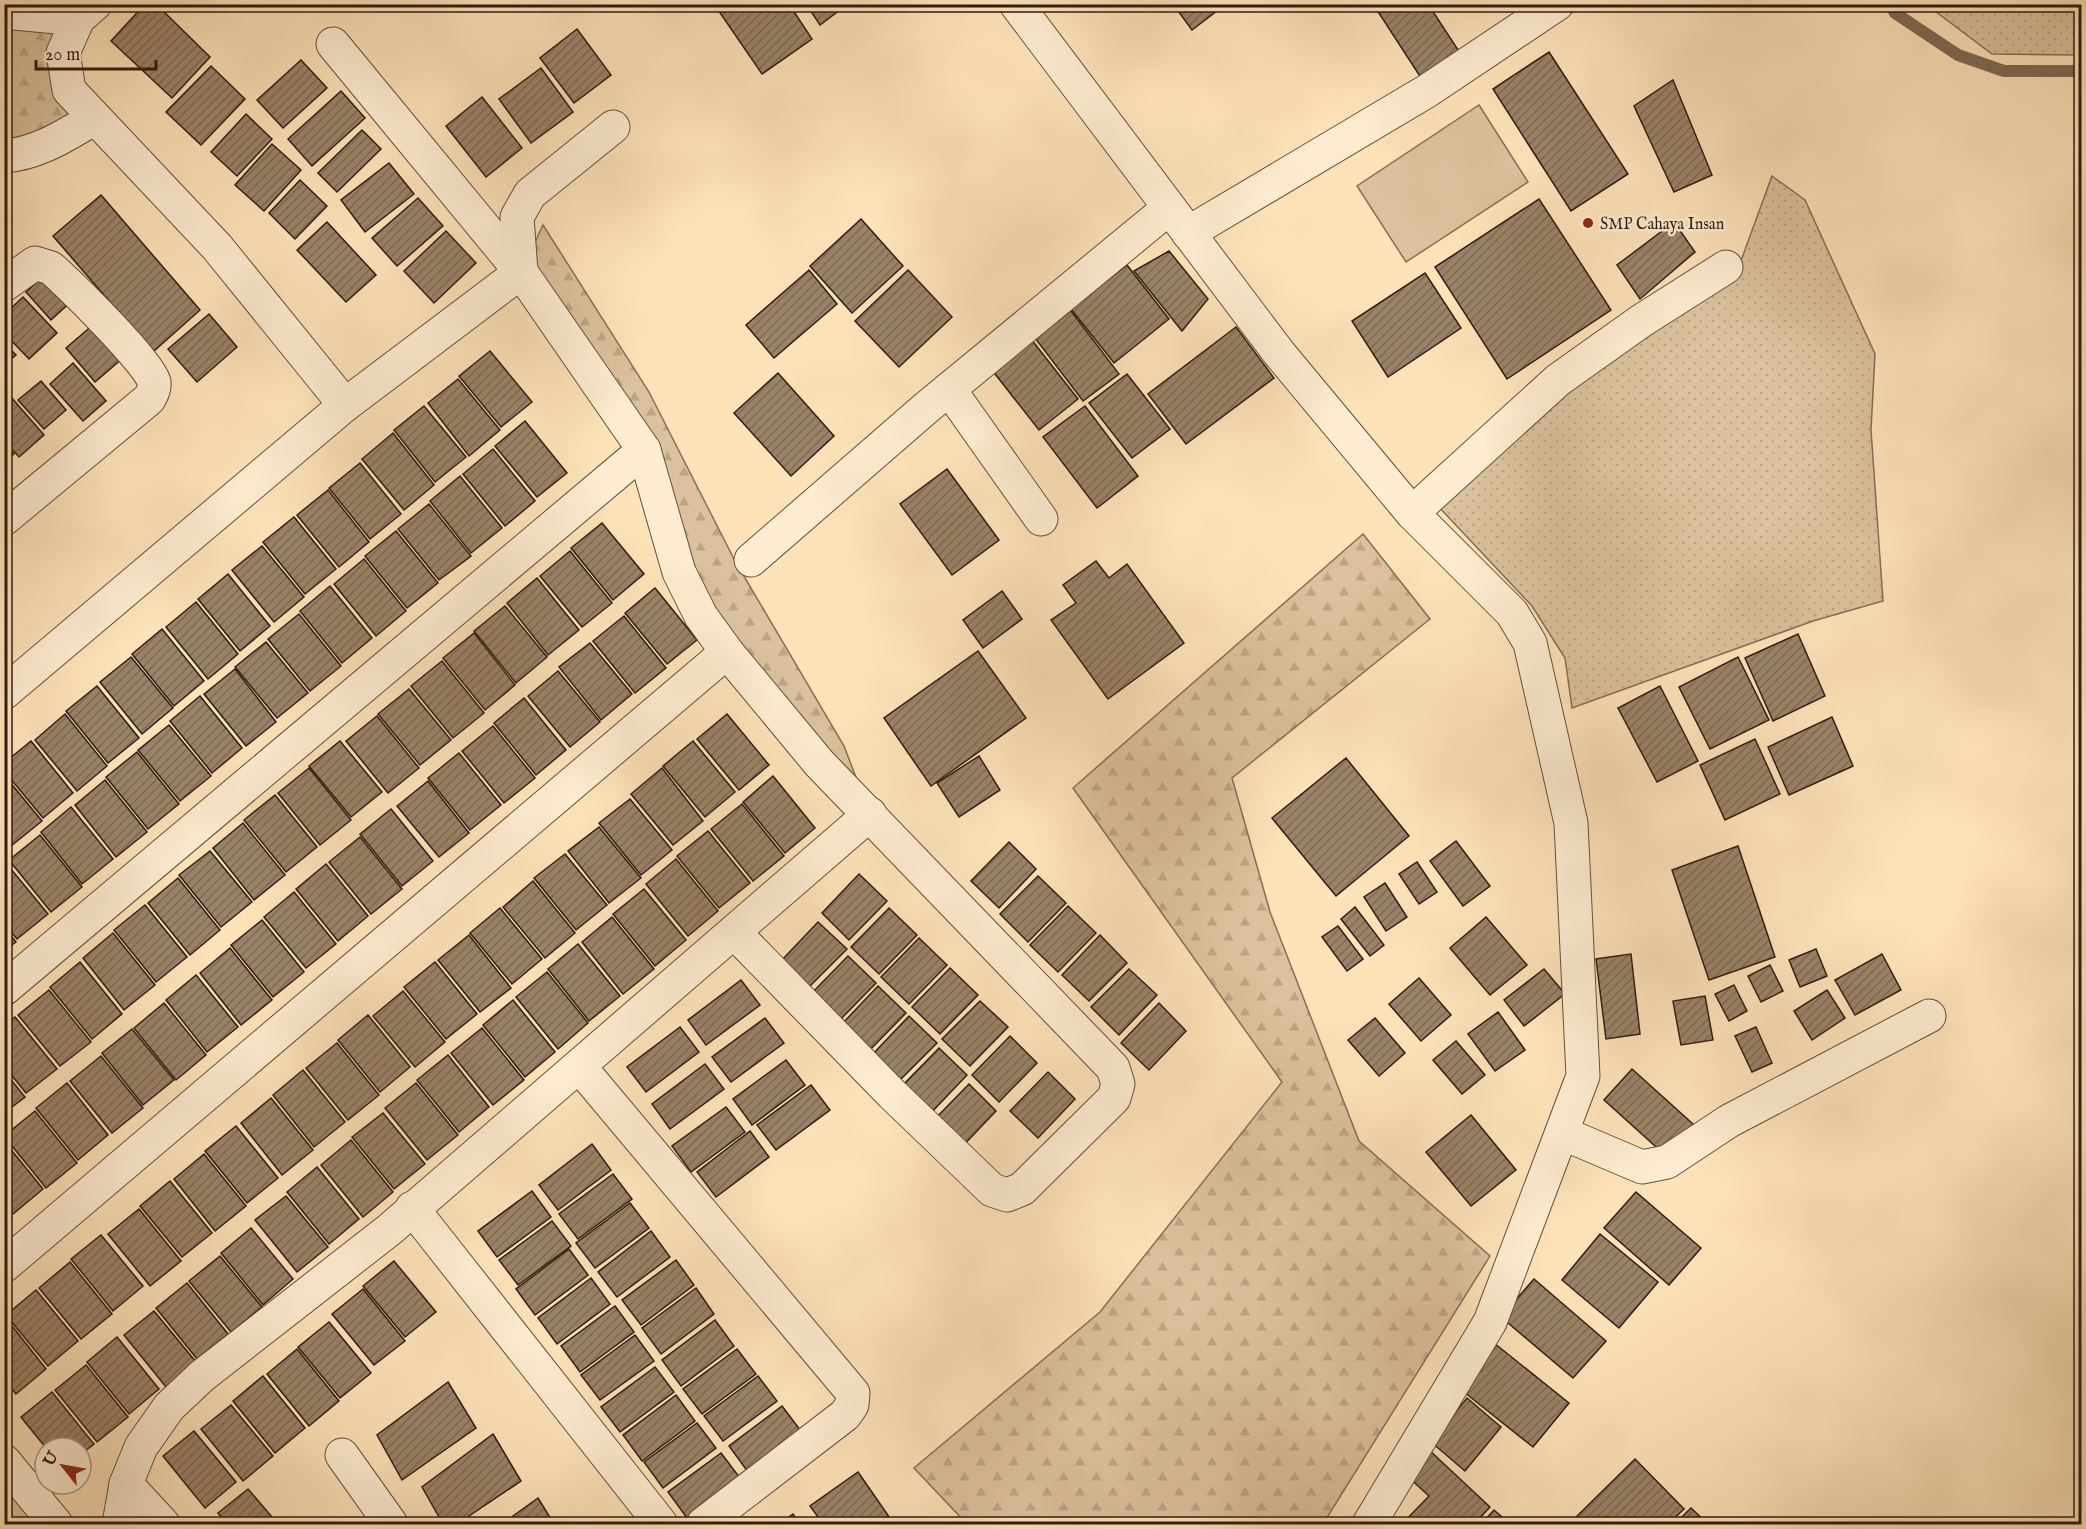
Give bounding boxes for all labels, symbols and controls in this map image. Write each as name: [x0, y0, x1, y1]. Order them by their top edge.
scale bar: [36, 33, 156, 71]
text: 20 m: [45, 44, 80, 67]
place label: SMP Cahaya Insan: [1600, 215, 1725, 235]
marker: SMP Cahaya Insan: [1581, 216, 1595, 230]
north arrow: [33, 1436, 93, 1496]
text: U: [39, 1448, 64, 1471]

